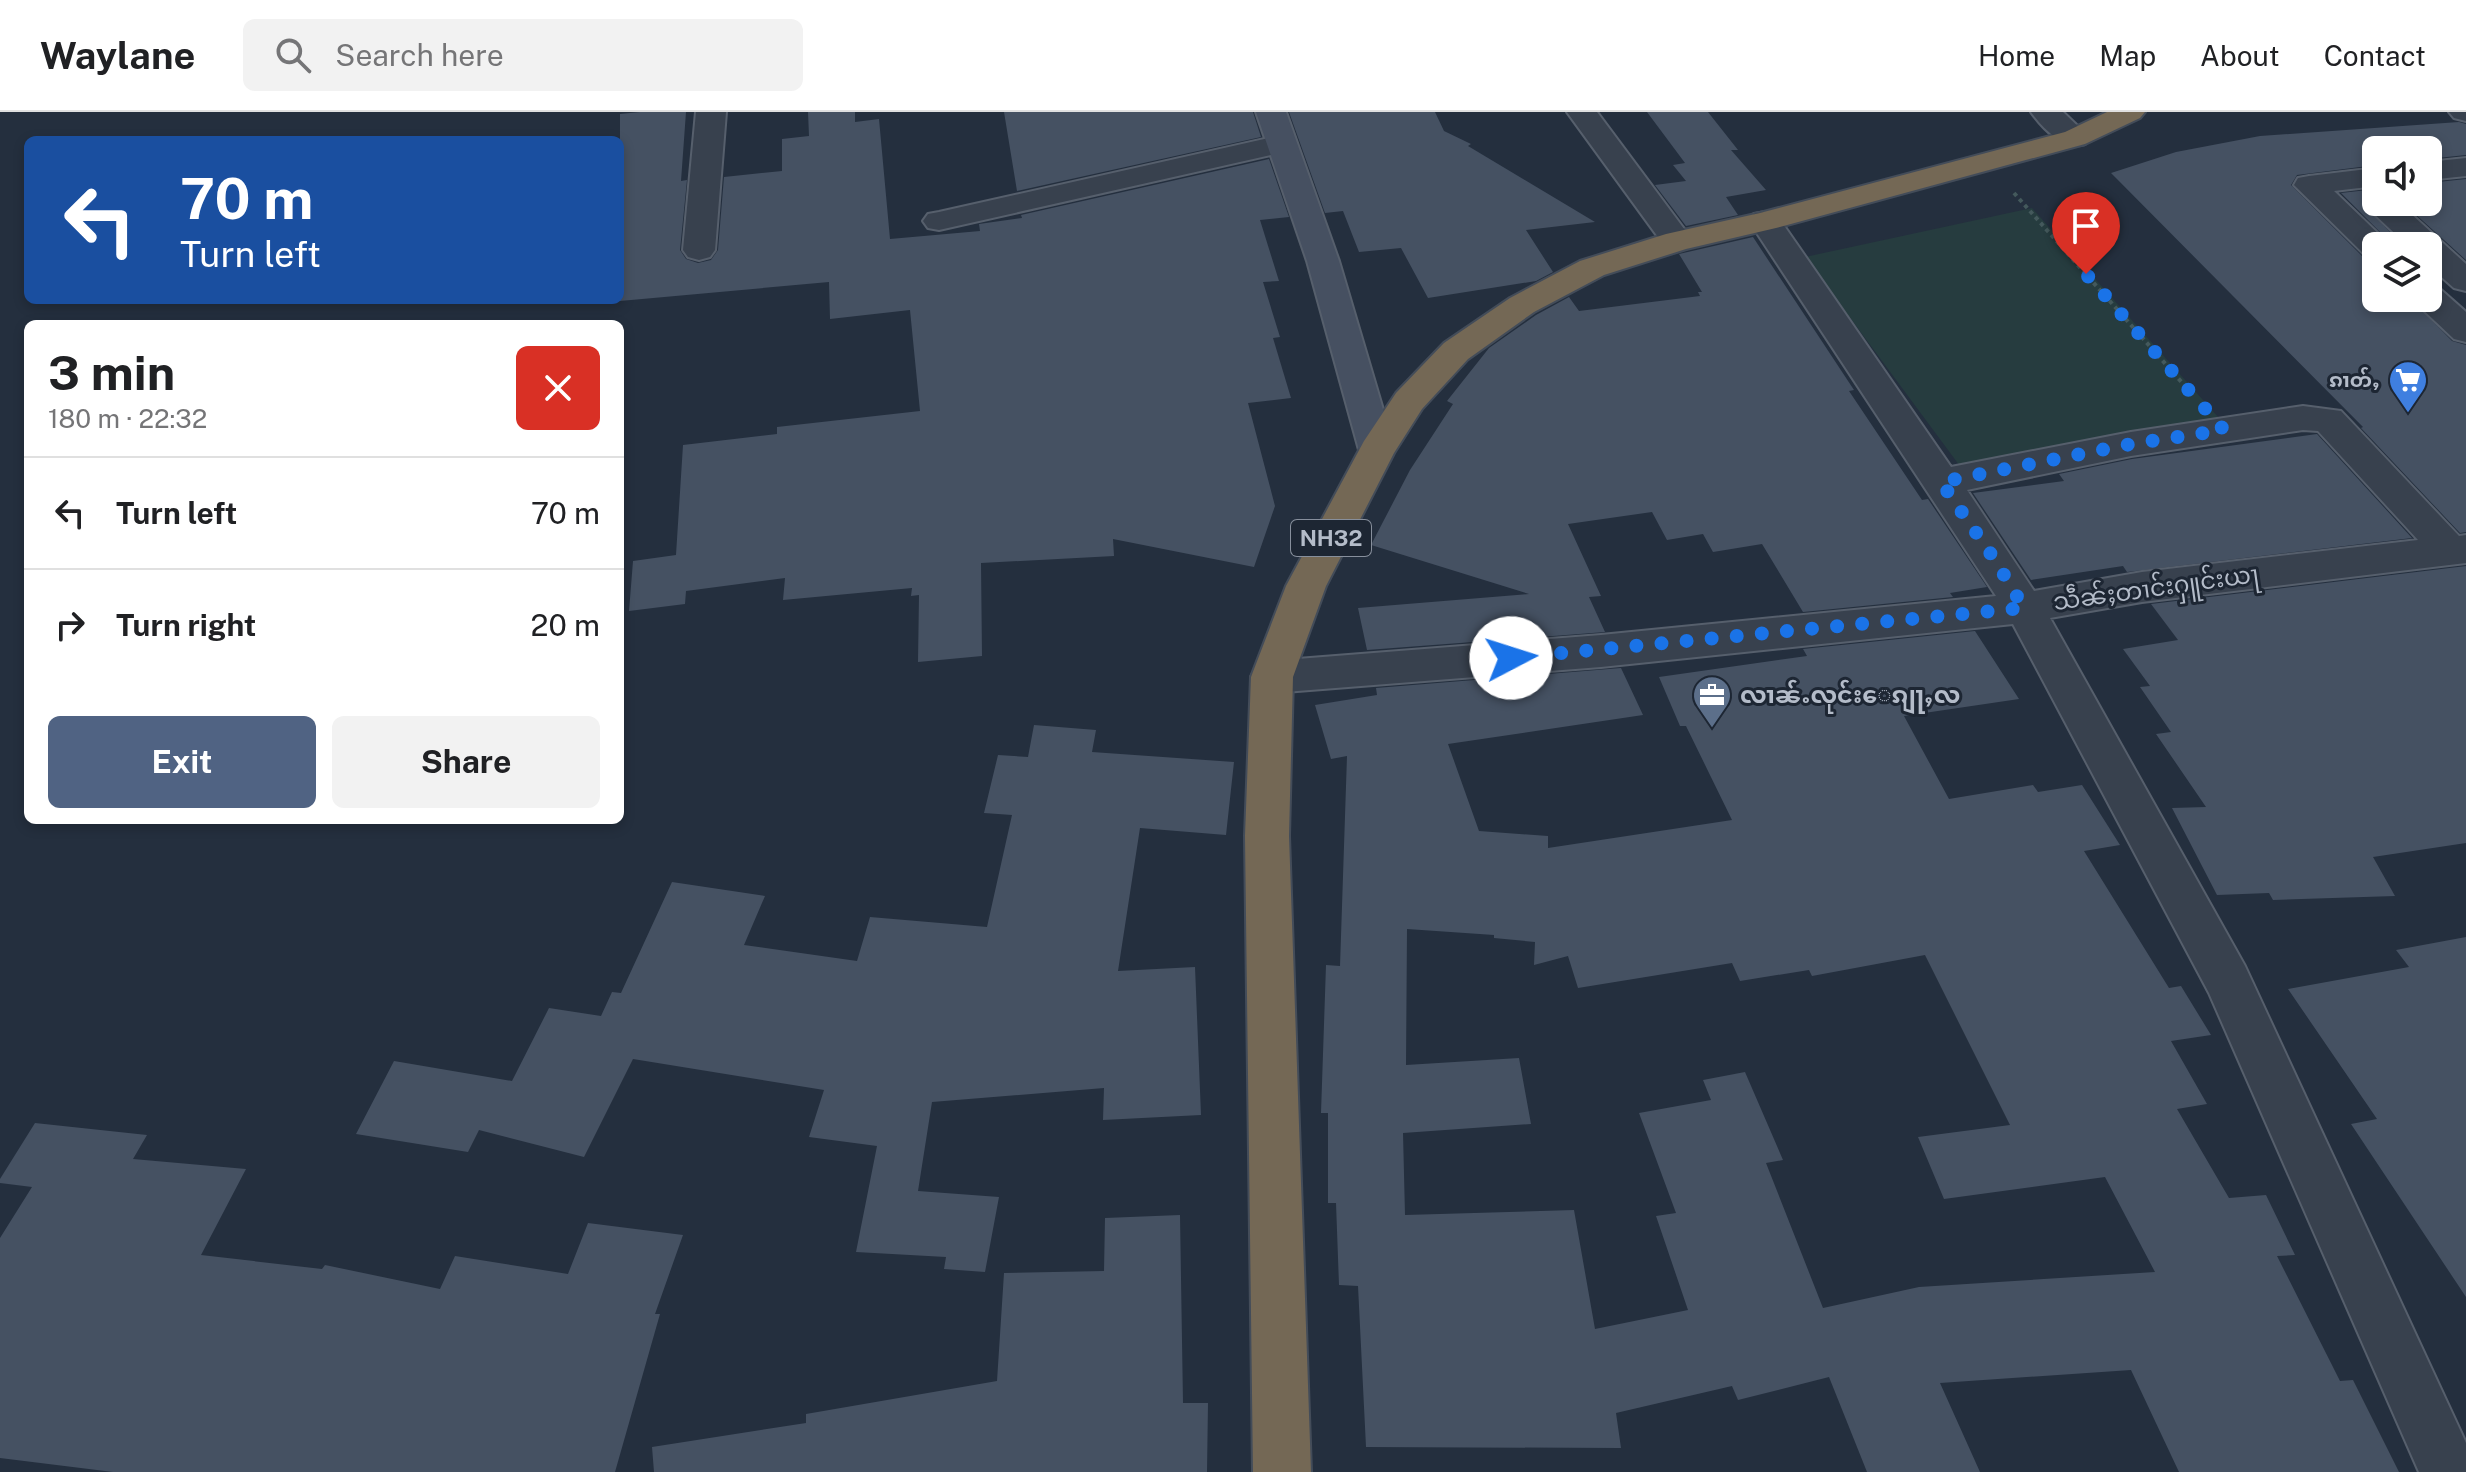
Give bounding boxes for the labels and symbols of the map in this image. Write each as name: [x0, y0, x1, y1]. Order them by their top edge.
pin: [2052, 192, 2120, 274]
supermarket icon: ၵၢတ်ႇ: [2387, 359, 2429, 414]
place label: ၵၢတ်ႇ: [2329, 367, 2380, 392]
road number: NH32: [1291, 520, 1371, 556]
street label: သဵၼ်ႈတၢင်းႁူင်းယႃ: [2051, 558, 2262, 621]
position arrow: [1469, 616, 1553, 700]
office icon: လၢၼ်ႉလုင်းေၵျႃႇလ: [1691, 674, 1733, 729]
place label: လၢၼ်ႉလုင်းေၵျႃႇလ: [1740, 679, 1960, 715]

